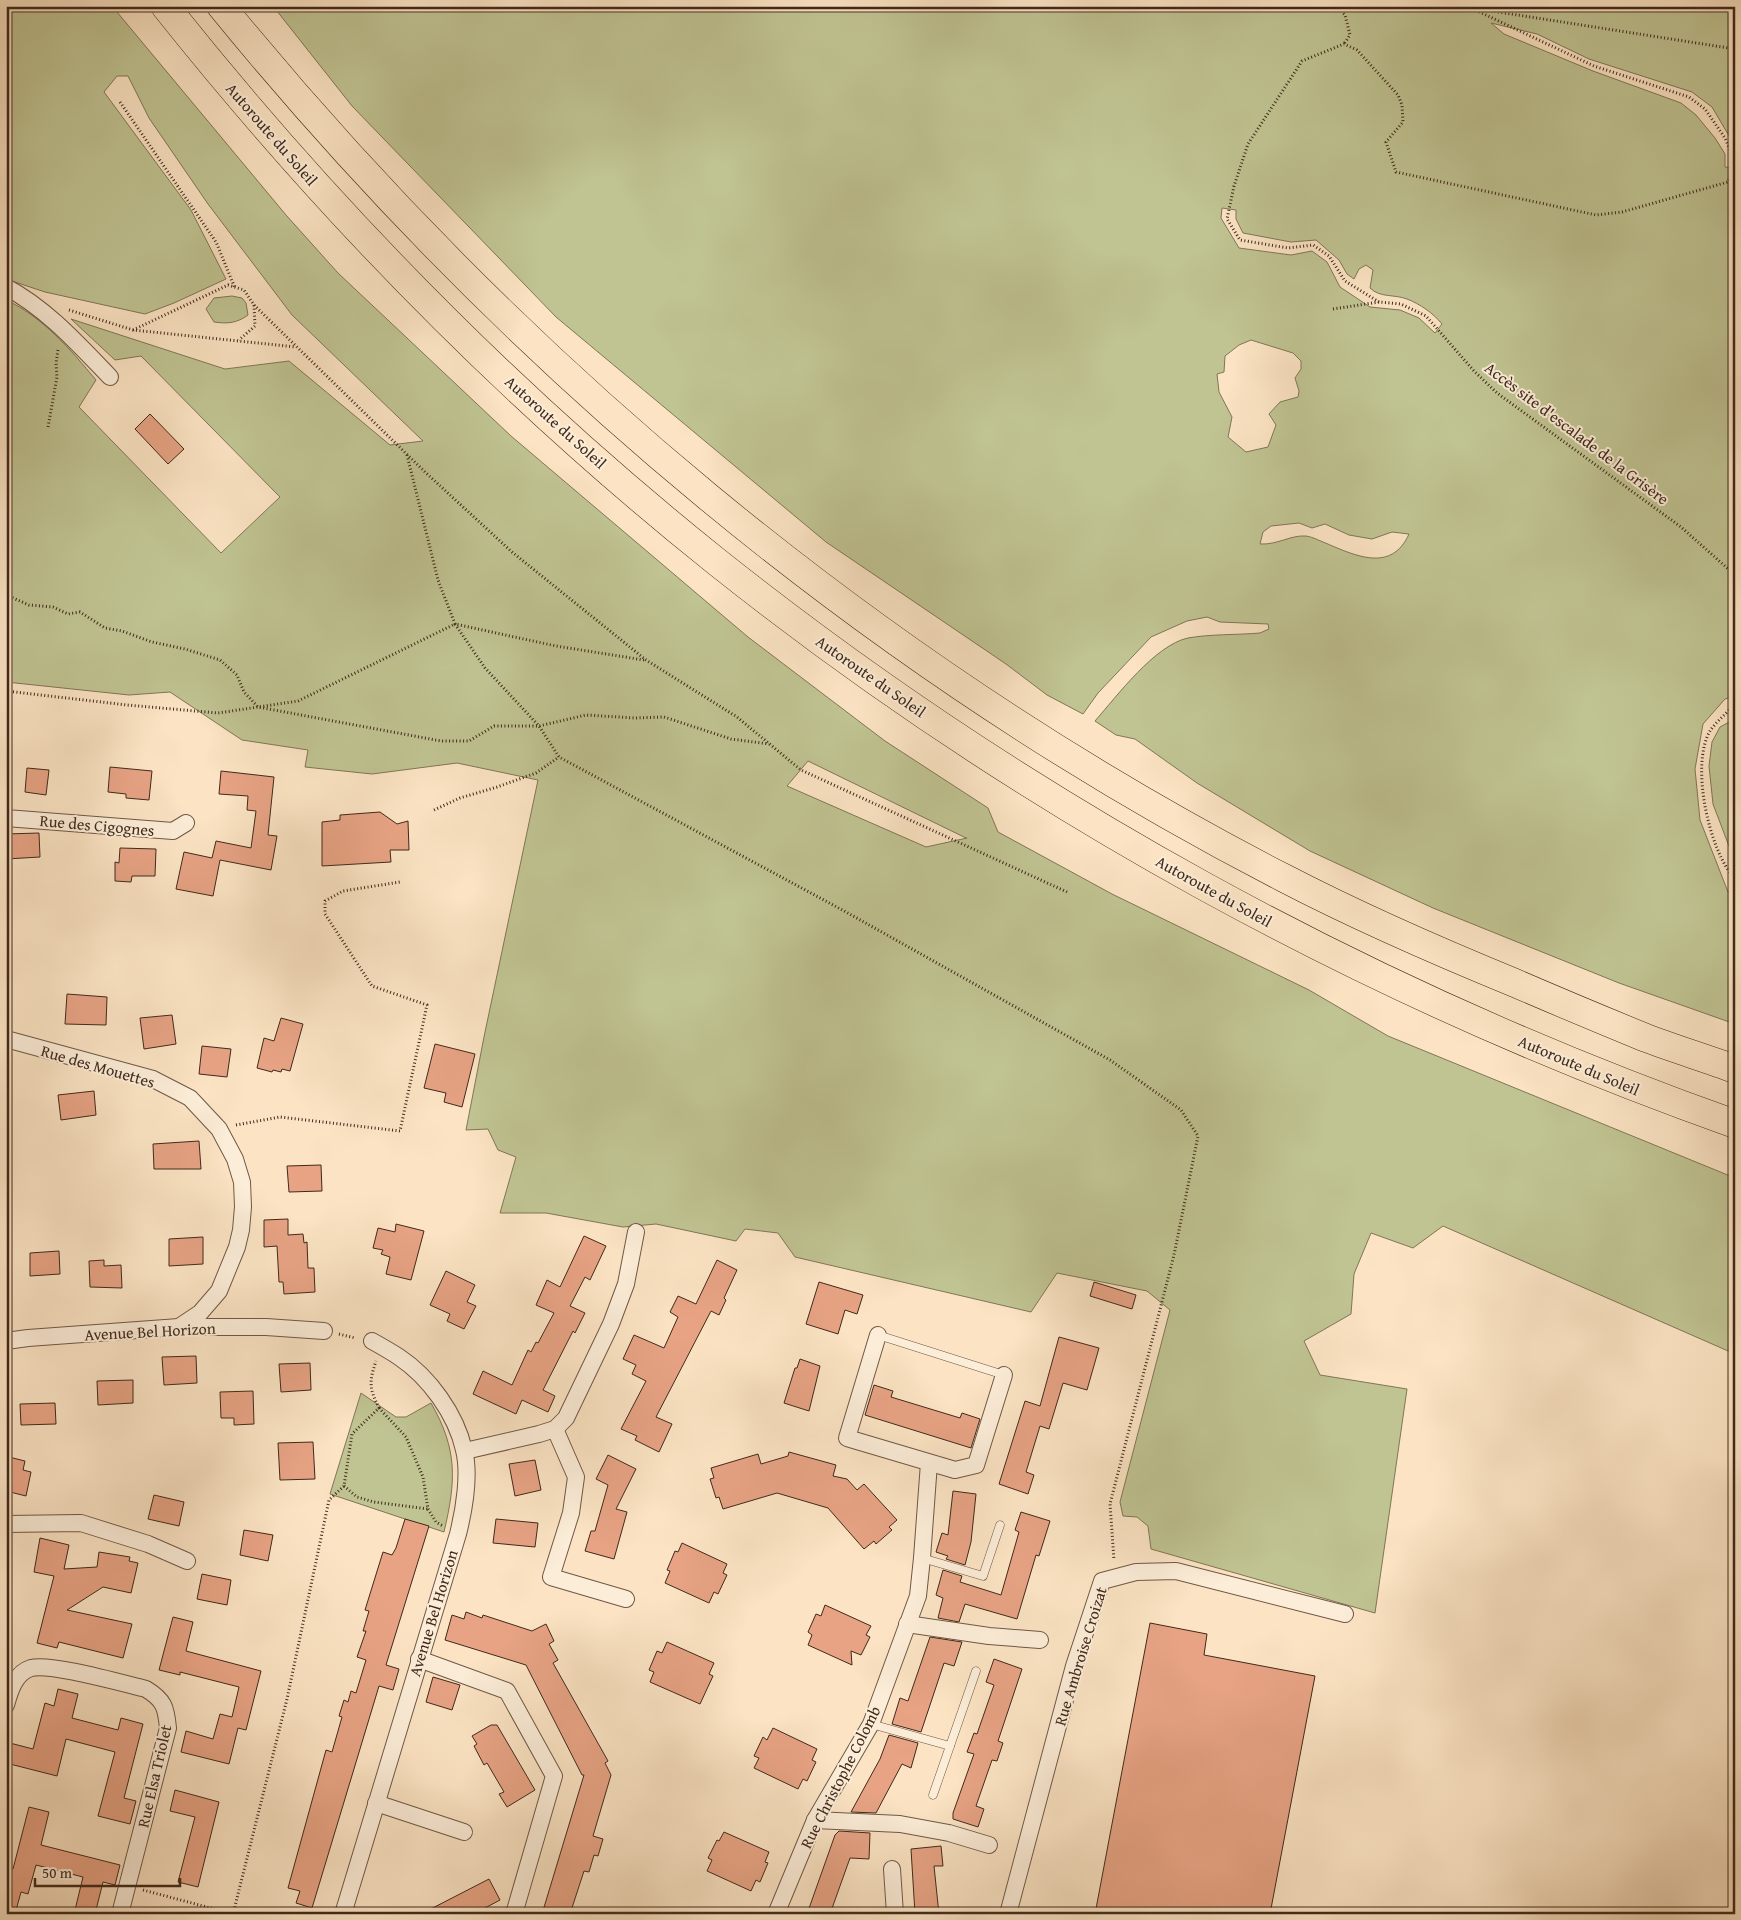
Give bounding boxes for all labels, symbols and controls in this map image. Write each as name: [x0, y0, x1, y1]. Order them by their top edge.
street label: Autoroute du Soleil: [220, 77, 324, 191]
street label: Accès site d'escalade de la Grisère: [1480, 356, 1674, 510]
street label: Autoroute du Soleil: [500, 370, 613, 475]
street label: Autoroute du Soleil: [811, 629, 931, 723]
street label: Rue des Cigognes: [39, 808, 155, 842]
street label: Autoroute du Soleil: [1151, 849, 1277, 933]
street label: Autoroute du Soleil: [1515, 1029, 1644, 1102]
street label: Rue des Mouettes: [38, 1038, 158, 1094]
street label: Avenue Bel Horizon: [84, 1316, 216, 1346]
street label: Avenue Bel Horizon: [402, 1547, 464, 1679]
street label: Rue Ambroise Croizat: [1047, 1583, 1113, 1728]
street label: Rue Christophe Colomb: [794, 1701, 886, 1853]
street label: Rue Elsa Triolet: [131, 1722, 178, 1830]
scale bar: [35, 1855, 180, 1887]
text: 50 m: [42, 1862, 73, 1883]

